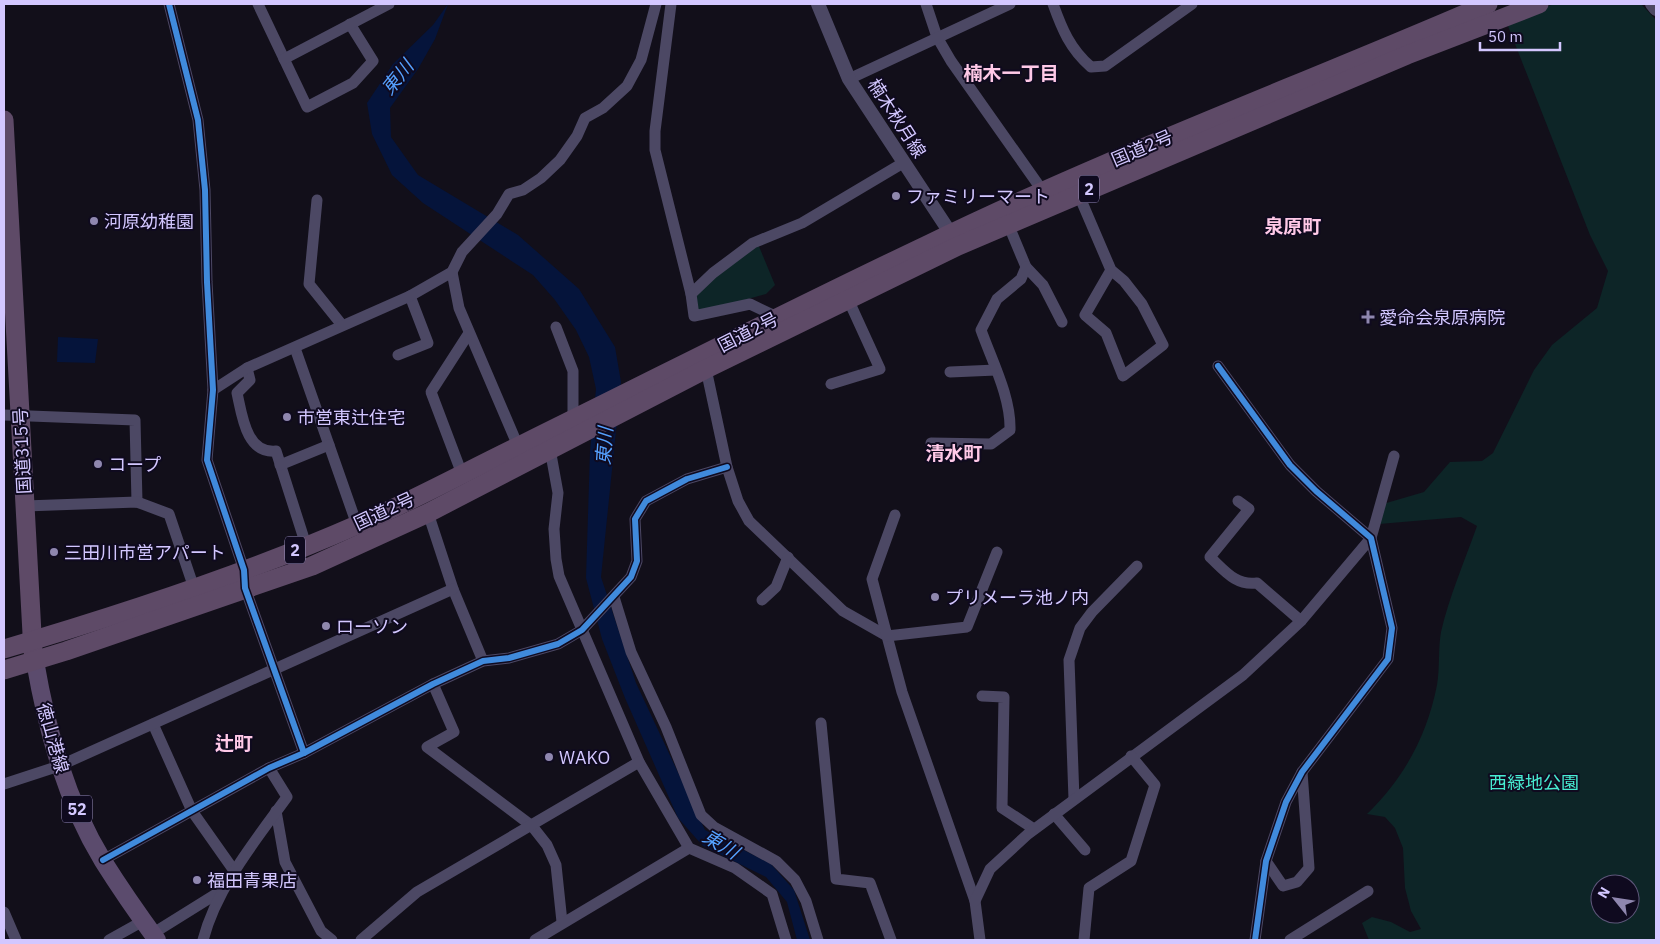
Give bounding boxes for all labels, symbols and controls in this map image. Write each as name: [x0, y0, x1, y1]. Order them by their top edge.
scale bar: [1480, 20, 1560, 52]
text: 50 m: [1488, 27, 1523, 46]
water label: 東川: [376, 53, 420, 99]
district label: 楠木一丁目: [963, 61, 1059, 85]
street label: 楠木秋月線: [863, 74, 931, 162]
street label: 国道2号: [1108, 125, 1176, 171]
road number: 2: [1079, 175, 1099, 202]
place label: ファミリーマート: [906, 185, 1050, 208]
marker: ファミリーマート: [890, 190, 902, 202]
place label: 河原幼稚園: [104, 210, 194, 233]
district label: 泉原町: [1264, 214, 1322, 238]
marker: 河原幼稚園: [88, 215, 100, 227]
place label: 愛命会泉原病院: [1379, 306, 1505, 329]
street label: 国道2号: [714, 307, 782, 357]
marker: 愛命会泉原病院: [1361, 310, 1375, 324]
place label: 市営東辻住宅: [297, 406, 405, 429]
street label: 国道315号: [8, 407, 36, 495]
marker: 市営東辻住宅: [281, 411, 293, 423]
water label: 東川: [591, 424, 617, 466]
district label: 清水町: [925, 441, 983, 465]
place label: コープ: [108, 453, 161, 476]
marker: コープ: [92, 458, 104, 470]
street label: 国道2号: [350, 487, 418, 535]
road number: 2: [285, 536, 305, 564]
place label: 三田川市営アパート: [64, 541, 226, 564]
marker: 三田川市営アパート: [48, 546, 60, 558]
place label: プリメーラ池ノ内: [945, 586, 1089, 609]
marker: プリメーラ池ノ内: [929, 591, 941, 603]
place label: ローソン: [336, 615, 408, 638]
marker: ローソン: [320, 620, 332, 632]
street label: 徳山港線: [32, 700, 74, 776]
district label: 辻町: [215, 731, 253, 755]
place label: WAKO: [559, 746, 610, 769]
marker: WAKO: [543, 751, 555, 763]
park label: 西緑地公園: [1489, 771, 1579, 794]
road number: 52: [62, 796, 92, 822]
water label: 東川: [699, 824, 745, 865]
place label: 福田青果店: [207, 869, 297, 892]
marker: 福田青果店: [191, 874, 203, 886]
north arrow: [1590, 874, 1640, 924]
text: N: [1593, 884, 1614, 901]

